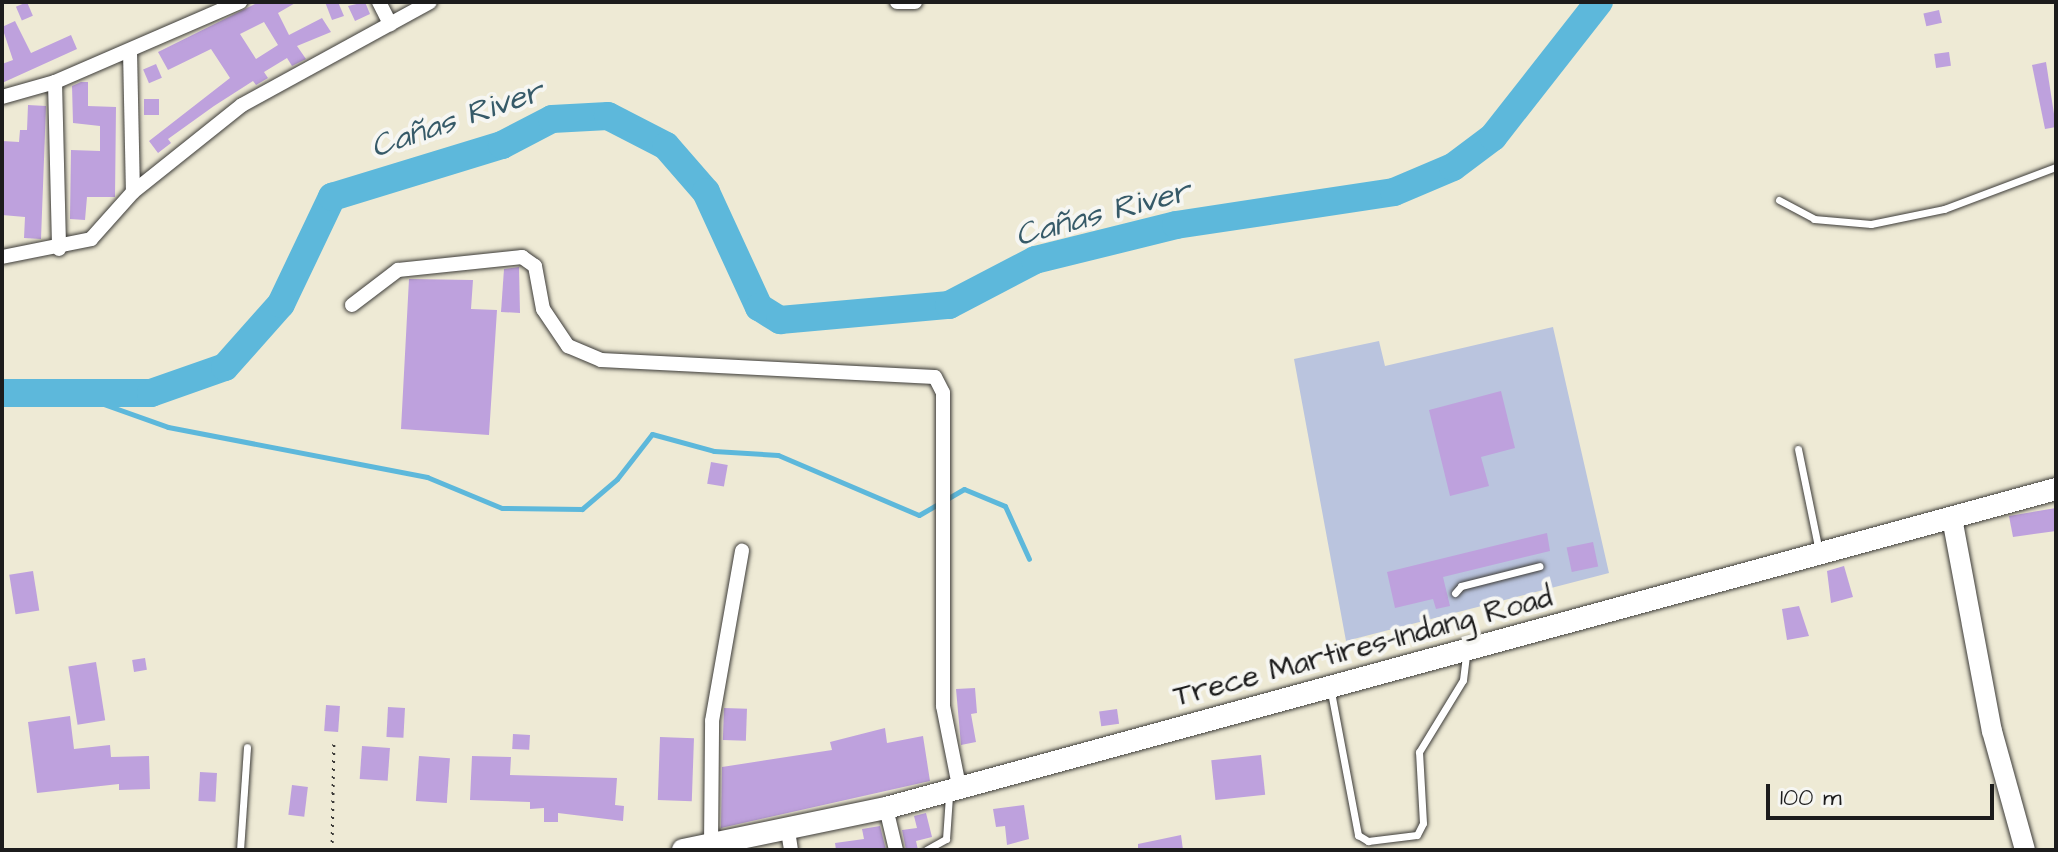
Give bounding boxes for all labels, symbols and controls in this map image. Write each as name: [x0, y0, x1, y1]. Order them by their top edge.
water label: Cañas River: [366, 73, 548, 167]
water label: Cañas River: [1011, 172, 1195, 256]
street label: Trece Martires-Indang Road: [1170, 579, 1556, 715]
scale bar: [1770, 768, 1998, 818]
text: 100 m: [1780, 781, 1842, 815]

